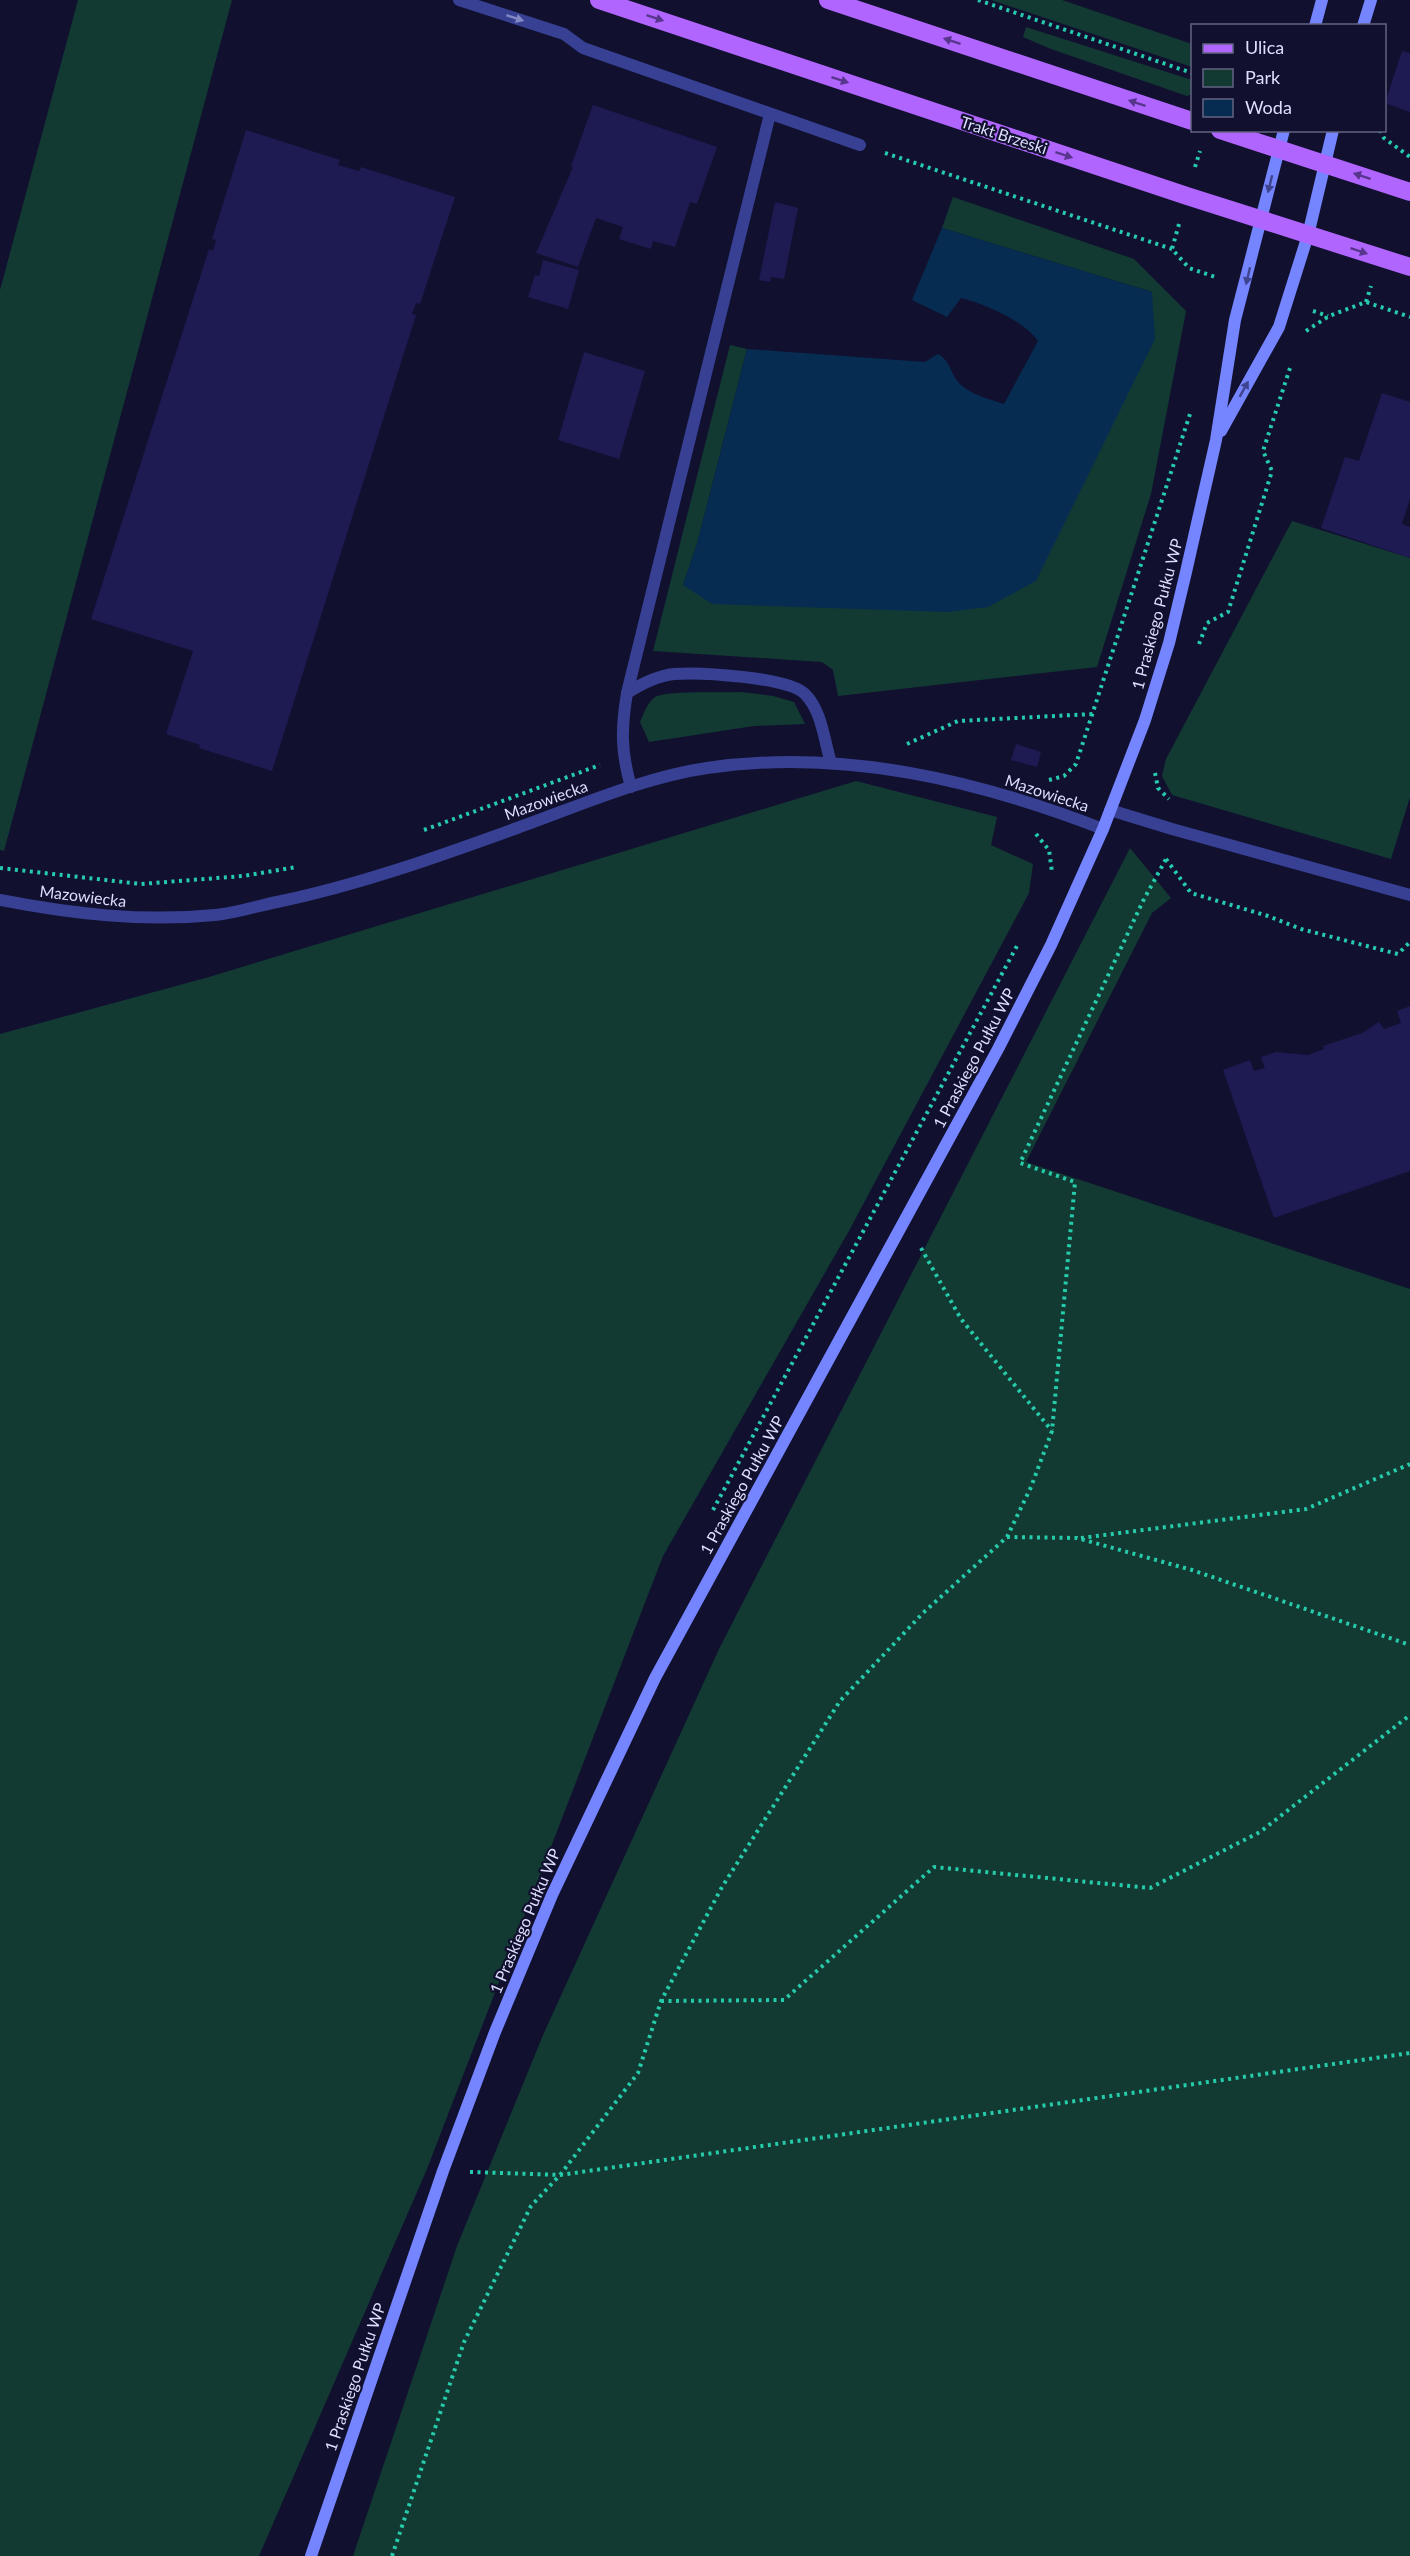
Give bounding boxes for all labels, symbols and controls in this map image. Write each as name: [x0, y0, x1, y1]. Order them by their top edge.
one-way arrow: [506, 14, 524, 23]
one-way arrow: [646, 14, 664, 24]
legend: [1191, 24, 1386, 132]
one-way arrow: [943, 36, 961, 45]
text: Ulica: [1245, 36, 1284, 58]
text: Park: [1245, 66, 1281, 88]
one-way arrow: [831, 76, 849, 85]
text: Woda: [1245, 96, 1292, 118]
one-way arrow: [1128, 97, 1146, 107]
street label: Trakt Brzeski: [959, 112, 1050, 157]
one-way arrow: [1055, 150, 1073, 160]
one-way arrow: [1353, 171, 1371, 180]
one-way arrow: [1264, 175, 1274, 193]
one-way arrow: [1350, 246, 1368, 256]
one-way arrow: [1242, 267, 1252, 285]
one-way arrow: [1239, 381, 1250, 397]
street label: 1 Praskiego Pułku WP: [1127, 536, 1186, 692]
street label: Mazowiecka: [1003, 770, 1092, 815]
street label: Mazowiecka: [502, 776, 590, 823]
street label: Mazowiecka: [39, 881, 127, 910]
street label: 1 Praskiego Pułku WP: [929, 984, 1019, 1131]
street label: 1 Praskiego Pułku WP: [696, 1412, 788, 1557]
street label: 1 Praskiego Pułku WP: [485, 1845, 564, 1996]
street label: 1 Praskiego Pułku WP: [320, 2300, 389, 2454]

